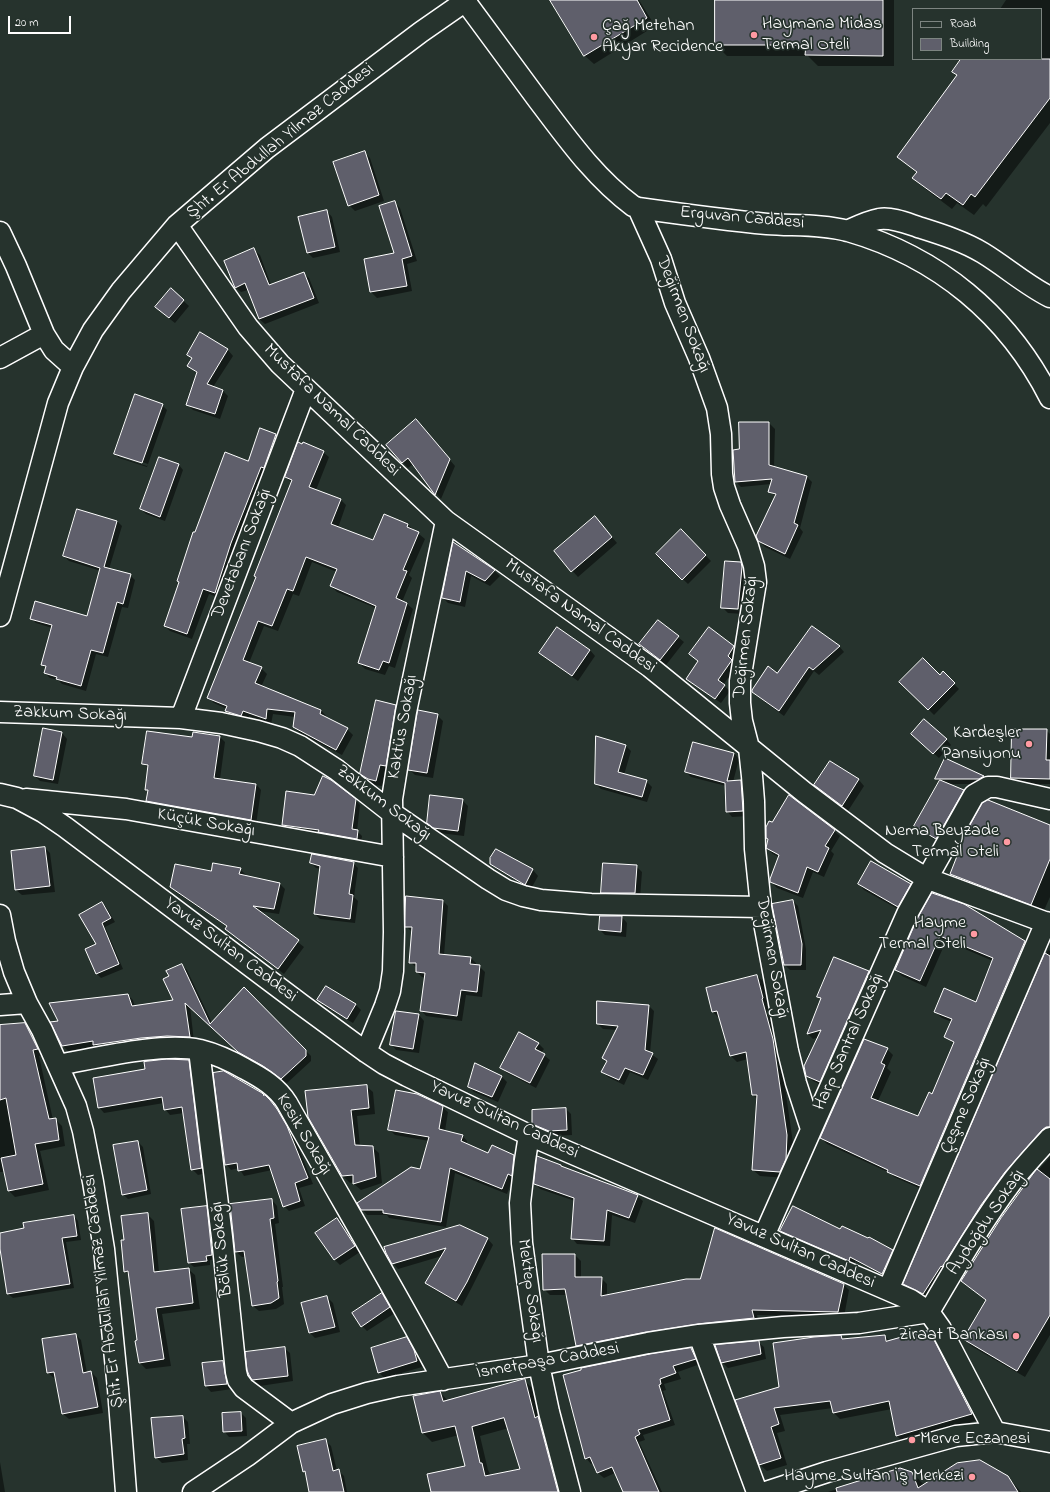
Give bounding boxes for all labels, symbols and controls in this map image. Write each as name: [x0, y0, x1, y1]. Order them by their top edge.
scale bar: [10, 8, 73, 34]
legend: [912, 8, 1042, 60]
text: 20 m: [15, 14, 38, 32]
place label: Haymana Midas Termal Oteli: [762, 14, 882, 56]
text: Road: [950, 15, 976, 33]
place label: Çağ Metehan Akyar Recidence: [602, 16, 723, 58]
marker: Haymana Midas Termal Oteli: [749, 30, 759, 40]
marker: Çağ Metehan Akyar Recidence: [589, 32, 599, 42]
text: Building: [950, 35, 989, 53]
street label: Şht. Er Abdullah Yilmaz Caddesi: [183, 59, 379, 225]
street label: Erguvan Caddesi: [679, 203, 805, 235]
street label: Değirmen Sokağı: [650, 254, 714, 376]
street label: Mustafa Namal Caddesi: [258, 340, 404, 482]
street label: Devetabanı Sokağı: [208, 486, 278, 622]
street label: Mustafa Namal Caddesi: [500, 555, 660, 679]
street label: Değirmen Sokağı: [730, 575, 764, 699]
street label: Kaktüs Sokağı: [384, 673, 424, 781]
street label: Zakkum Sokağı: [13, 702, 127, 728]
place label: Kardeşler Pansiyonu: [942, 723, 1021, 766]
marker: Kardeşler Pansiyonu: [1024, 739, 1034, 749]
street label: Zakkum Sokağı: [331, 761, 435, 847]
street label: Küçük Sokağı: [155, 805, 257, 843]
place label: Nema Beyzade Termal Oteli: [885, 821, 999, 864]
marker: Nema Beyzade Termal Oteli: [1002, 837, 1012, 847]
street label: Yavuz Sultan Caddesi: [159, 894, 301, 1008]
street label: Değirmen Sokağı: [750, 896, 792, 1020]
place label: Hayme Termal Oteli: [879, 913, 966, 956]
marker: Hayme Termal Oteli: [969, 929, 979, 939]
street label: Harp Santral Sokağı: [810, 970, 890, 1114]
street label: Çeşme Sokağı: [937, 1054, 997, 1158]
street label: Yavuz Sultan Caddesi: [426, 1077, 582, 1165]
street label: Kesik Sokağı: [270, 1090, 336, 1180]
street label: Aydoğdu Sokağı: [944, 1166, 1030, 1280]
street label: Şht. Er Abdullah Yilmaz Caddesi: [80, 1173, 130, 1409]
street label: Bölük Sokağı: [207, 1200, 239, 1298]
street label: Yavuz Sultan Caddesi: [722, 1209, 878, 1295]
street label: Mektep Sokağı: [511, 1238, 547, 1344]
place label: Ziraat Bankası: [898, 1325, 1008, 1347]
marker: Ziraat Bankası: [1011, 1331, 1021, 1341]
street label: İsmetpaşa Caddesi: [475, 1339, 621, 1385]
place label: Merve Eczanesi: [920, 1429, 1030, 1451]
marker: Merve Eczanesi: [907, 1435, 917, 1445]
place label: Hayme Sultan İş Merkezi: [784, 1466, 964, 1488]
marker: Hayme Sultan İş Merkezi: [967, 1472, 977, 1482]

